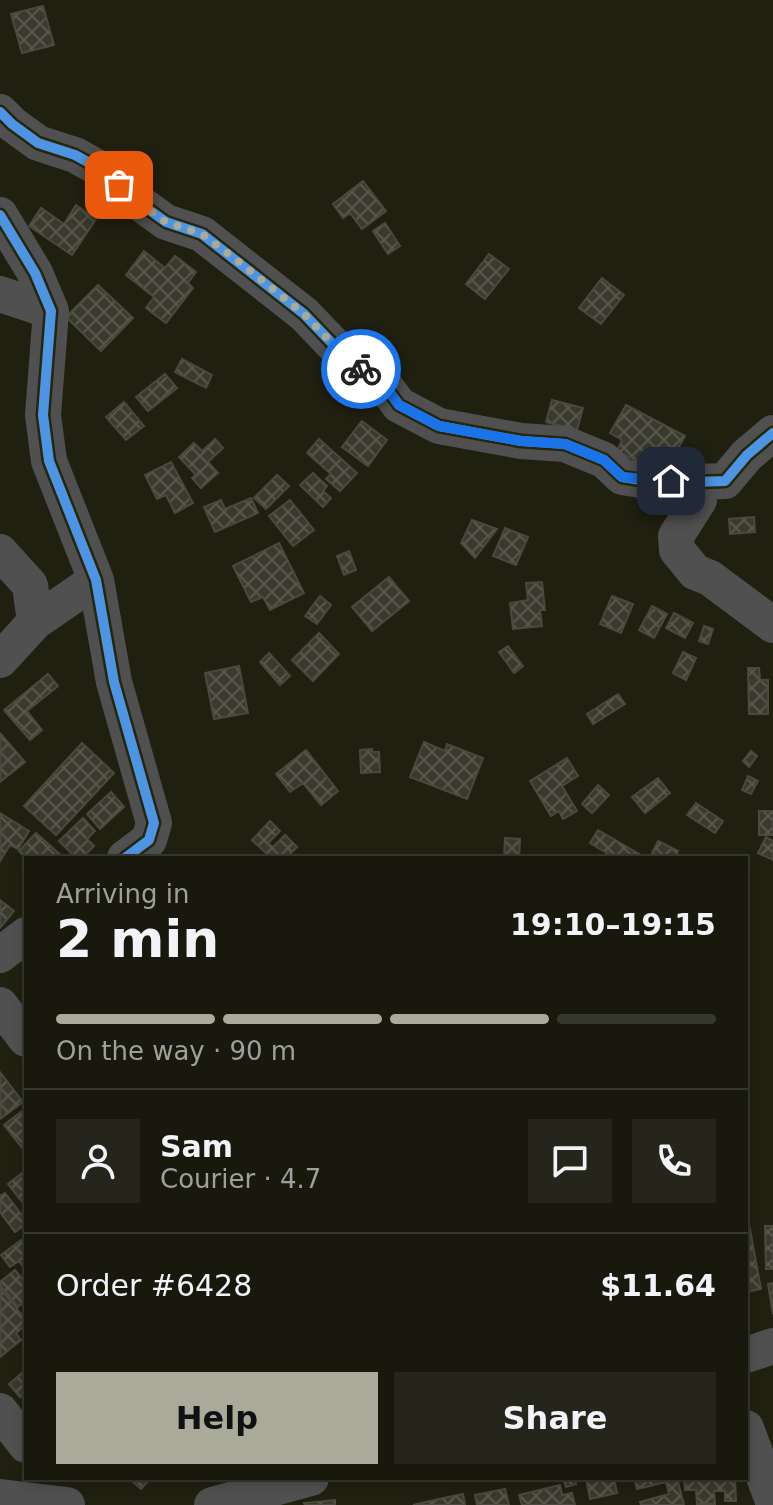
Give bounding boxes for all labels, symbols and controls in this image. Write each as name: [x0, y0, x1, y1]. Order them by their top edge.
pin: [85, 151, 153, 219]
icon: bag: [97, 163, 141, 207]
courier: [321, 329, 401, 409]
icon: bike: [339, 347, 383, 391]
pin: [637, 447, 705, 515]
icon: home: [649, 459, 693, 503]
text: Arriving in: [56, 879, 190, 909]
text: 19:10–19:15: [510, 907, 716, 942]
text: 2 min: [56, 909, 219, 969]
text: On the way · 90 m: [56, 1036, 296, 1066]
button: person: [56, 1119, 140, 1203]
button: chat: [528, 1119, 612, 1203]
button: phone: [632, 1119, 716, 1203]
text: Sam: [160, 1129, 233, 1164]
text: Courier · 4.7: [160, 1164, 321, 1194]
text: Order #6428: [56, 1268, 252, 1303]
text: $11.64: [600, 1268, 716, 1303]
button: Help: [56, 1372, 378, 1464]
button: Share: [394, 1372, 716, 1464]

